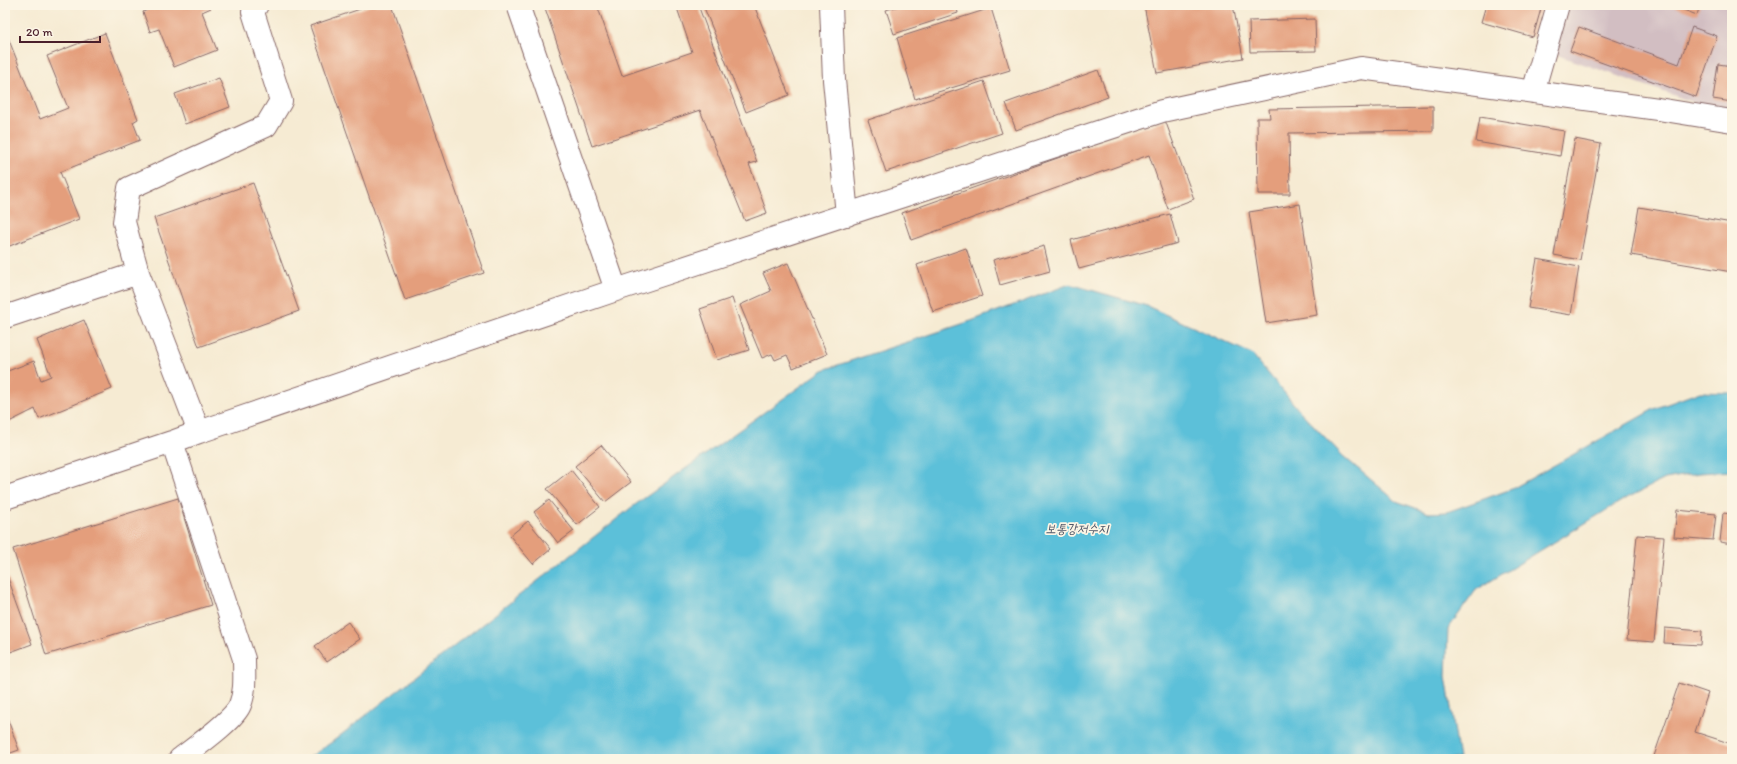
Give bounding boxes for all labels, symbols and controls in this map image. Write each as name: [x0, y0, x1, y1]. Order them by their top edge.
scale bar: [20, 18, 100, 44]
text: 20 m: [26, 25, 53, 39]
water label: 보통강저수지: [1046, 521, 1110, 536]

